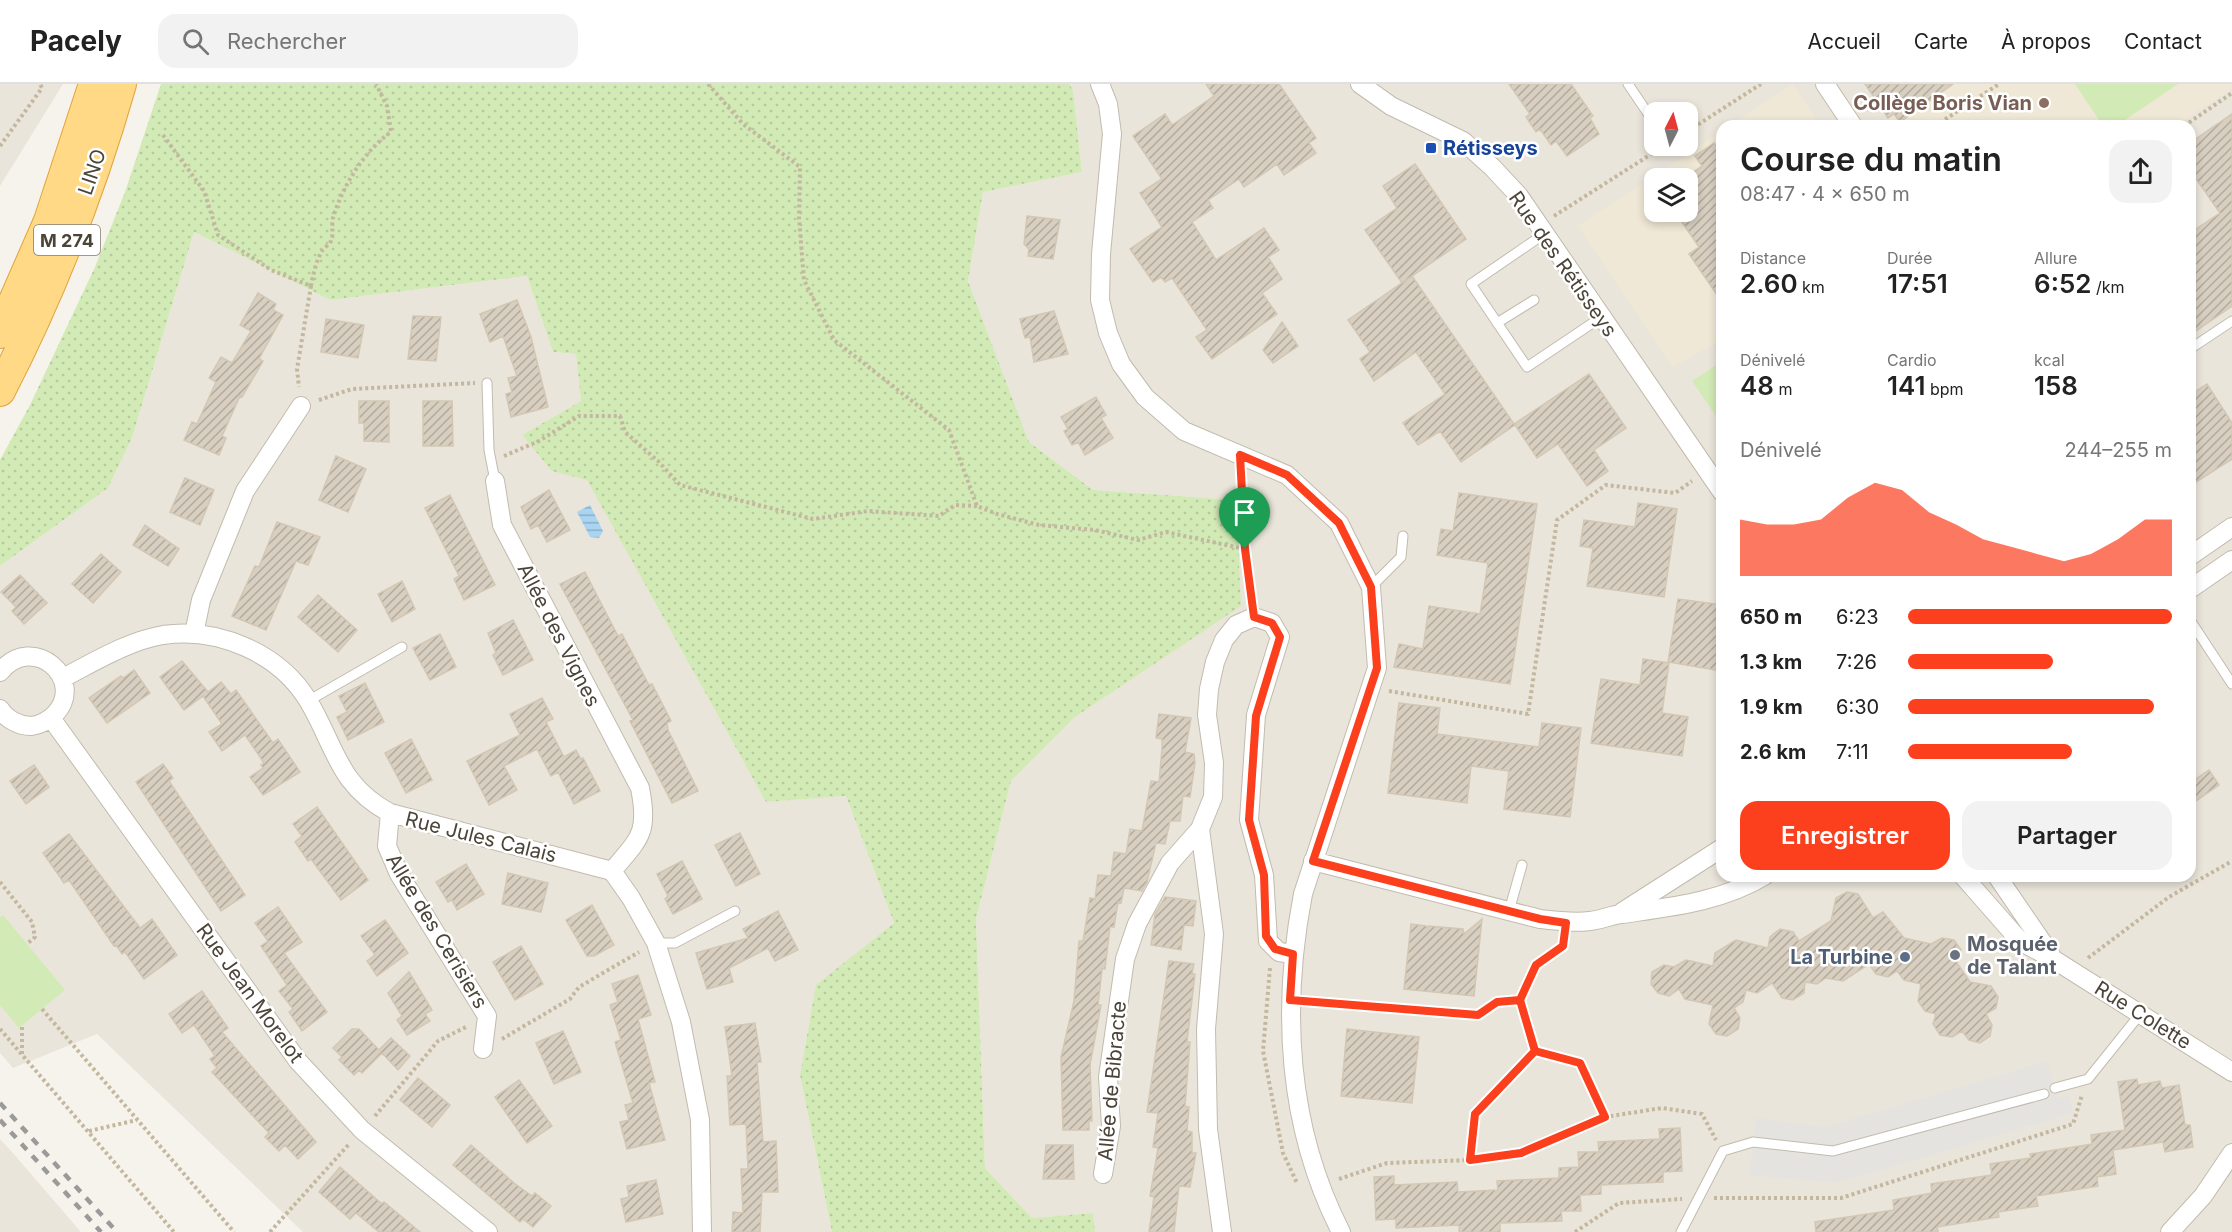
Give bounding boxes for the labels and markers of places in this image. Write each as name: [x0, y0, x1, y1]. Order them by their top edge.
place label: Collège Boris Vian: [1853, 91, 2032, 115]
marker: Collège Boris Vian: [2037, 96, 2051, 110]
place label: Rétisseys: [1443, 136, 1538, 160]
marker: Rétisseys: [1424, 141, 1438, 155]
pin: [1219, 487, 1270, 549]
place label: Mosquée de Talant: [1967, 932, 2058, 979]
place label: La Turbine: [1790, 945, 1893, 969]
marker: Mosquée de Talant: [1948, 948, 1962, 962]
marker: La Turbine: [1898, 950, 1912, 964]

